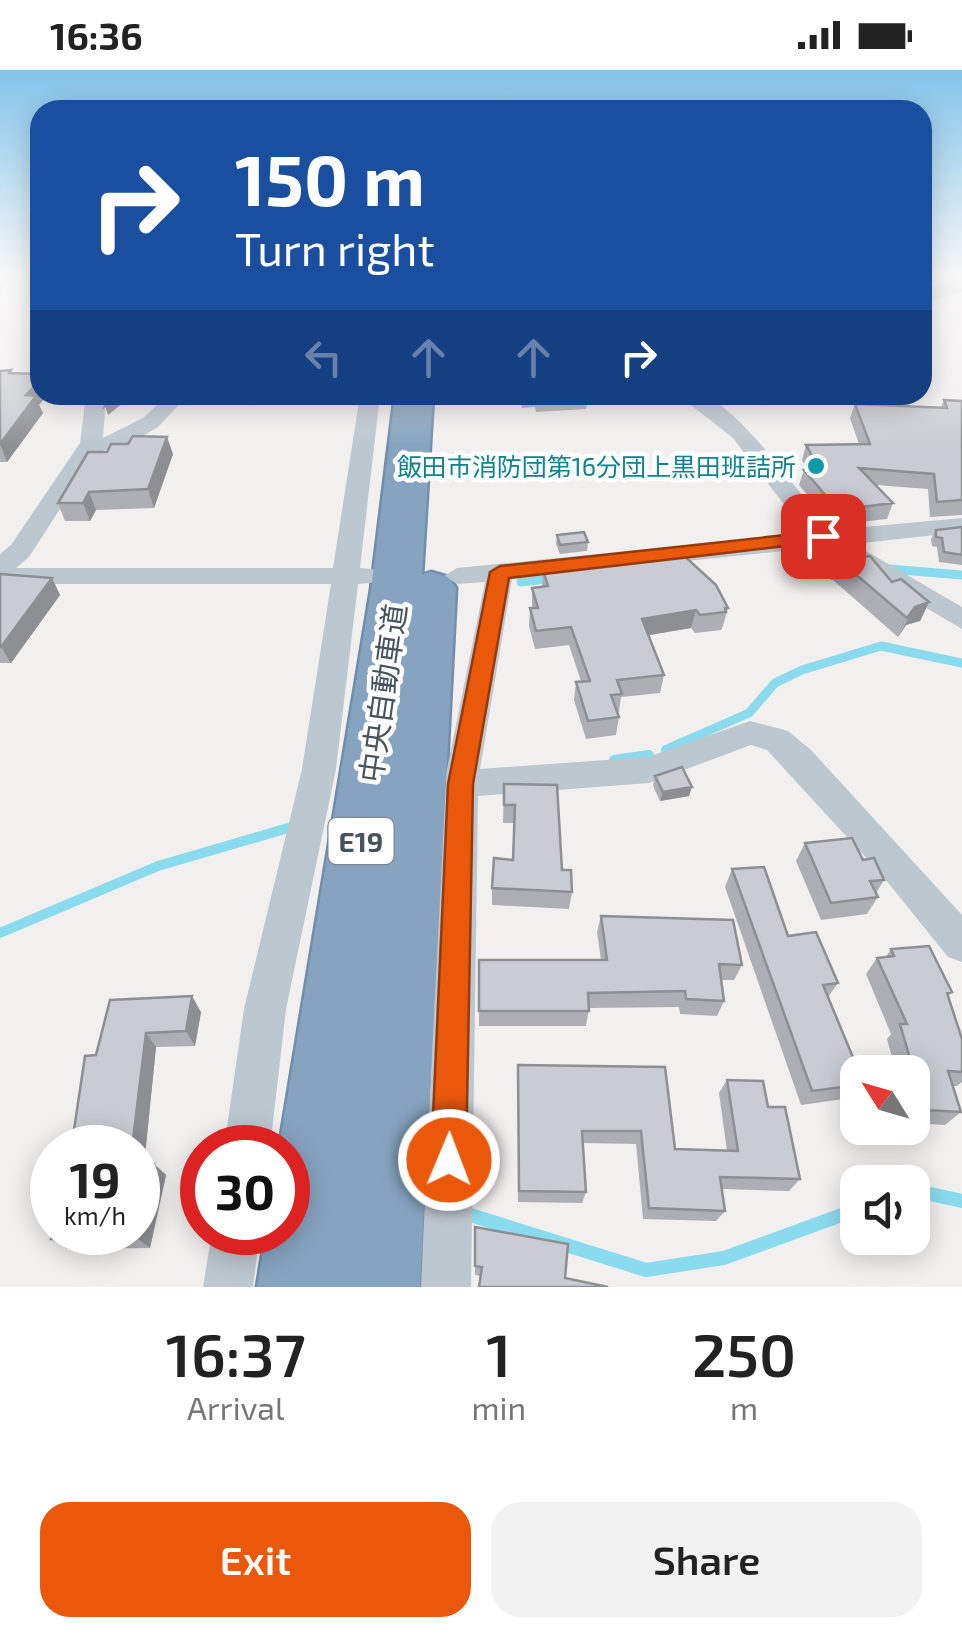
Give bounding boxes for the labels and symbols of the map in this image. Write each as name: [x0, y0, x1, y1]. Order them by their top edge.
place label: 飯田市消防団第16分団上黒田班詰所: [397, 451, 796, 481]
marker: 飯田市消防団第16分団上黒田班詰所: [805, 455, 827, 477]
pin: [781, 494, 866, 579]
street label: 中央自動車道: [352, 601, 412, 785]
road number: E19: [328, 818, 394, 864]
north arrow: [840, 1055, 930, 1145]
position arrow: [397, 1108, 501, 1212]
speed limit sign: 30: [180, 1125, 310, 1255]

